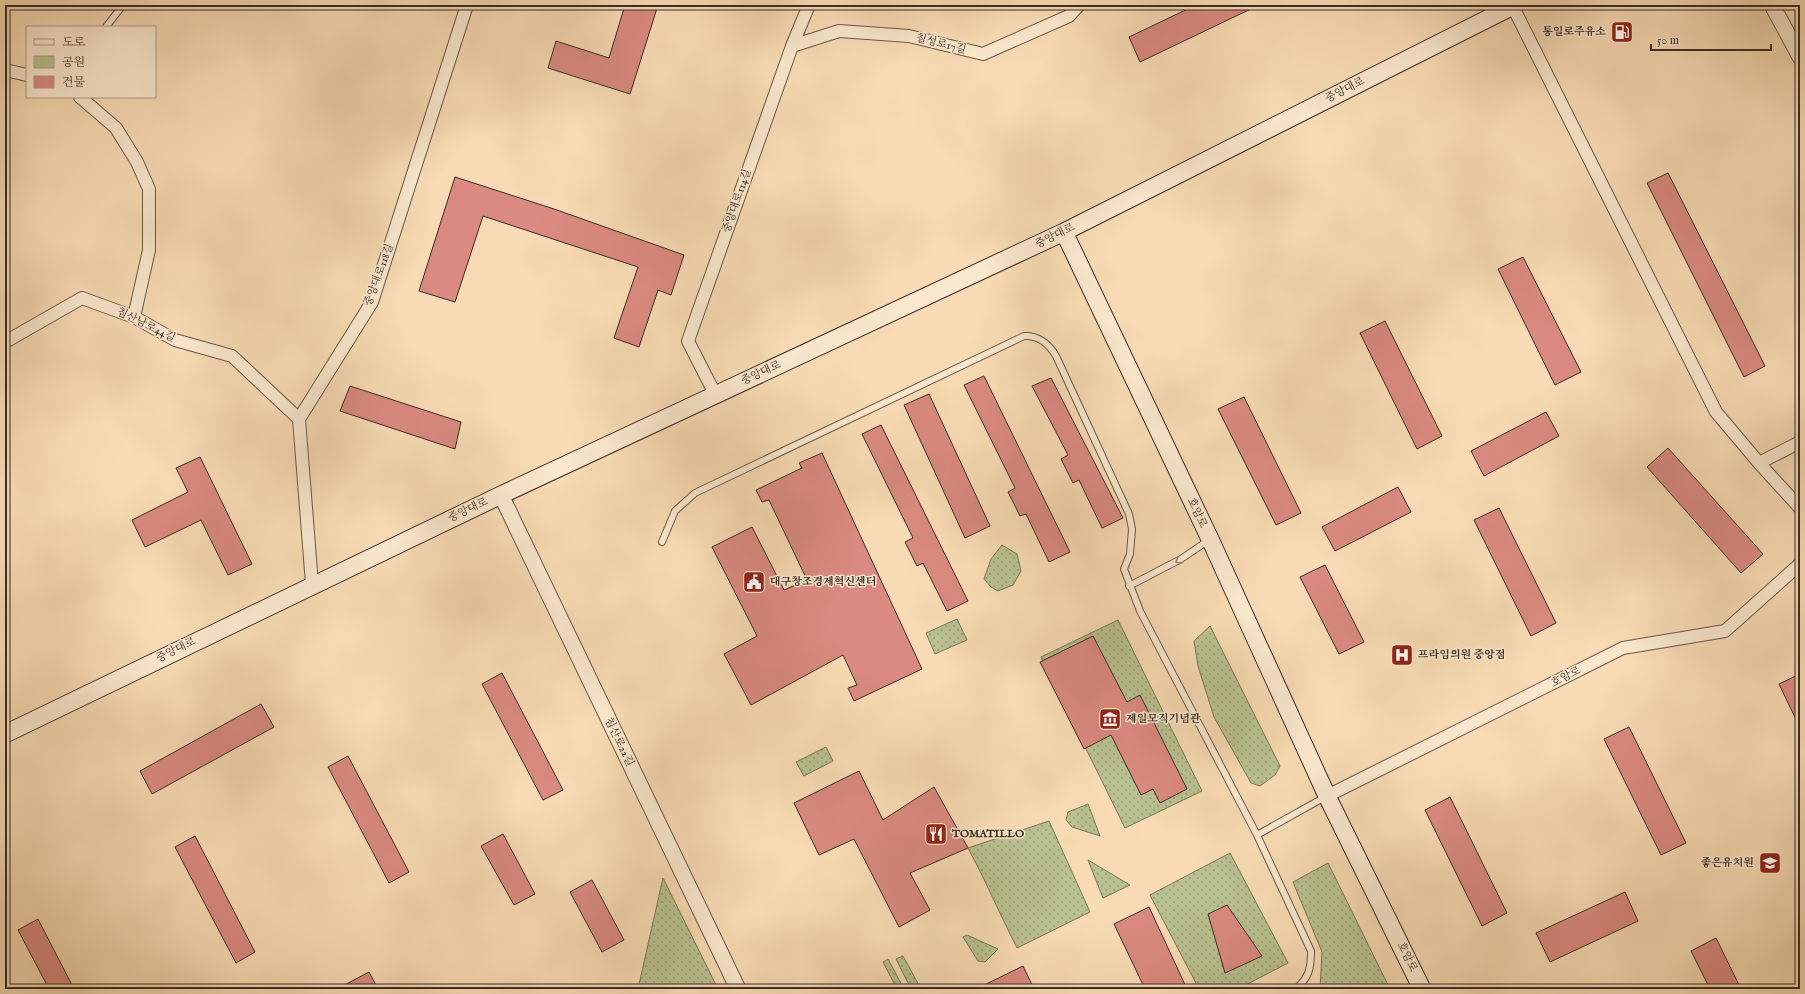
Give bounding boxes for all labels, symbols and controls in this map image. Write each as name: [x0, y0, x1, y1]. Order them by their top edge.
fuel station icon: 통일로주유소: [1609, 19, 1635, 45]
place label: 통일로주유소: [1542, 25, 1606, 39]
legend: [26, 26, 156, 98]
scale bar: [1651, 26, 1771, 52]
street label: 칠성로17길: [914, 31, 968, 57]
text: 50 m: [1657, 33, 1679, 48]
text: 도로: [62, 35, 86, 50]
text: 공원: [62, 55, 85, 70]
street label: 중앙대로: [1323, 74, 1367, 106]
text: 건물: [62, 75, 86, 90]
street label: 중앙대로114길: [720, 167, 754, 235]
street label: 중앙대로: [1033, 220, 1078, 252]
street label: 중앙대로118길: [361, 242, 397, 308]
street label: 침산남로44길: [114, 305, 178, 345]
street label: 중앙대로: [739, 358, 784, 388]
street label: 중앙대로: [446, 495, 491, 525]
street label: 호암로: [1184, 496, 1210, 531]
one-way arrow: [1174, 556, 1182, 563]
public building icon: 대구창조경제혁신센터: [741, 569, 767, 595]
place label: 대구창조경제혁신센터: [770, 575, 876, 589]
street label: 중앙대로: [154, 634, 199, 666]
hospital icon: 프라임의원 중앙점: [1389, 642, 1415, 668]
place label: 프라임의원 중앙점: [1417, 648, 1505, 662]
street label: 호암로: [1549, 663, 1584, 690]
museum icon: 제일모직기념관: [1097, 706, 1123, 732]
place label: 제일모직기념관: [1126, 712, 1201, 726]
street label: 침산로22길: [601, 715, 637, 769]
restaurant icon: TOMATILLO: [923, 821, 949, 847]
place label: TOMATILLO: [951, 827, 1024, 841]
school or university icon: 좋은유치원: [1757, 850, 1783, 876]
place label: 좋은유치원: [1701, 856, 1754, 870]
street label: 호암로: [1394, 940, 1420, 975]

